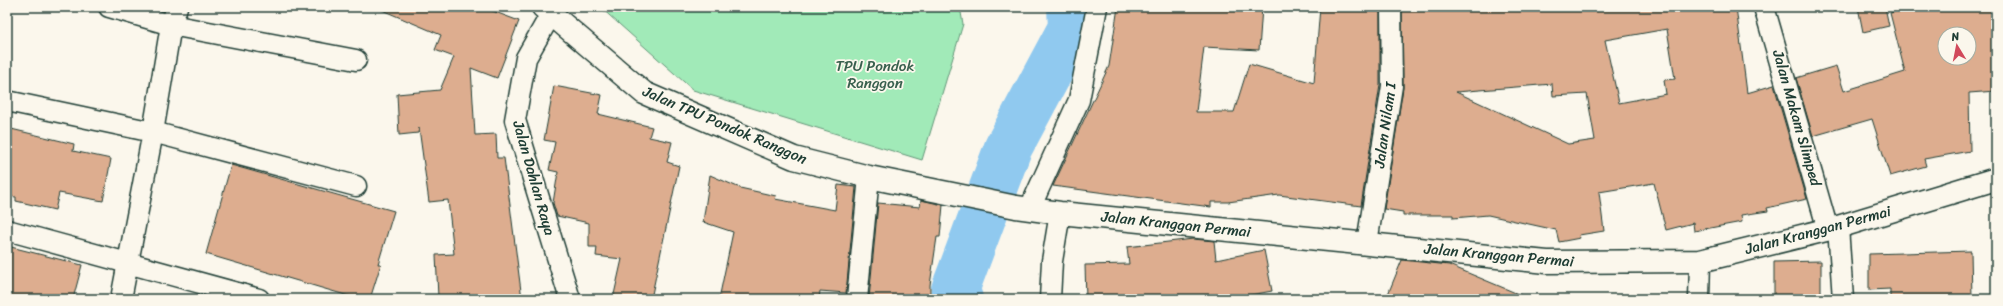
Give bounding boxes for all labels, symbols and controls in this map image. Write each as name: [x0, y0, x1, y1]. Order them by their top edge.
north arrow: [1937, 26, 1977, 66]
text: N: [1949, 27, 1961, 47]
street label: Jalan Makam Slimped: [1765, 46, 1829, 190]
park label: TPU Pondok Ranggon: [836, 53, 914, 96]
street label: Jalan TPU Pondok Ranggon: [638, 78, 811, 171]
street label: Jalan Nilam I: [1366, 79, 1404, 170]
street label: Jalan Dahlan Raya: [505, 117, 563, 239]
street label: Jalan Kranggan Permai: [1741, 198, 1895, 262]
street label: Jalan Kranggan Permai: [1099, 203, 1253, 245]
street label: Jalan Kranggan Permai: [1422, 235, 1576, 275]

